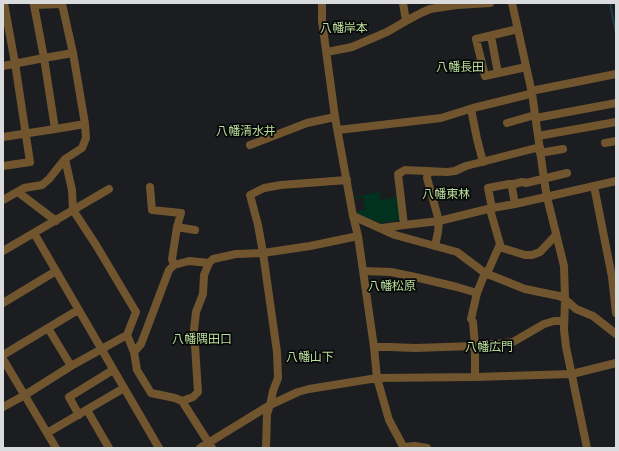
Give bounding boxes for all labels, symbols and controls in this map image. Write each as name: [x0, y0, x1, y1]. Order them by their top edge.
district label: 八幡岸本: [320, 21, 368, 35]
district label: 八幡長田: [436, 60, 484, 74]
district label: 八幡清水井: [216, 124, 276, 138]
district label: 八幡東林: [422, 187, 470, 201]
district label: 八幡松原: [368, 279, 416, 293]
district label: 八幡隅田口: [172, 332, 232, 346]
district label: 八幡広門: [465, 340, 513, 354]
district label: 八幡山下: [286, 350, 334, 364]

